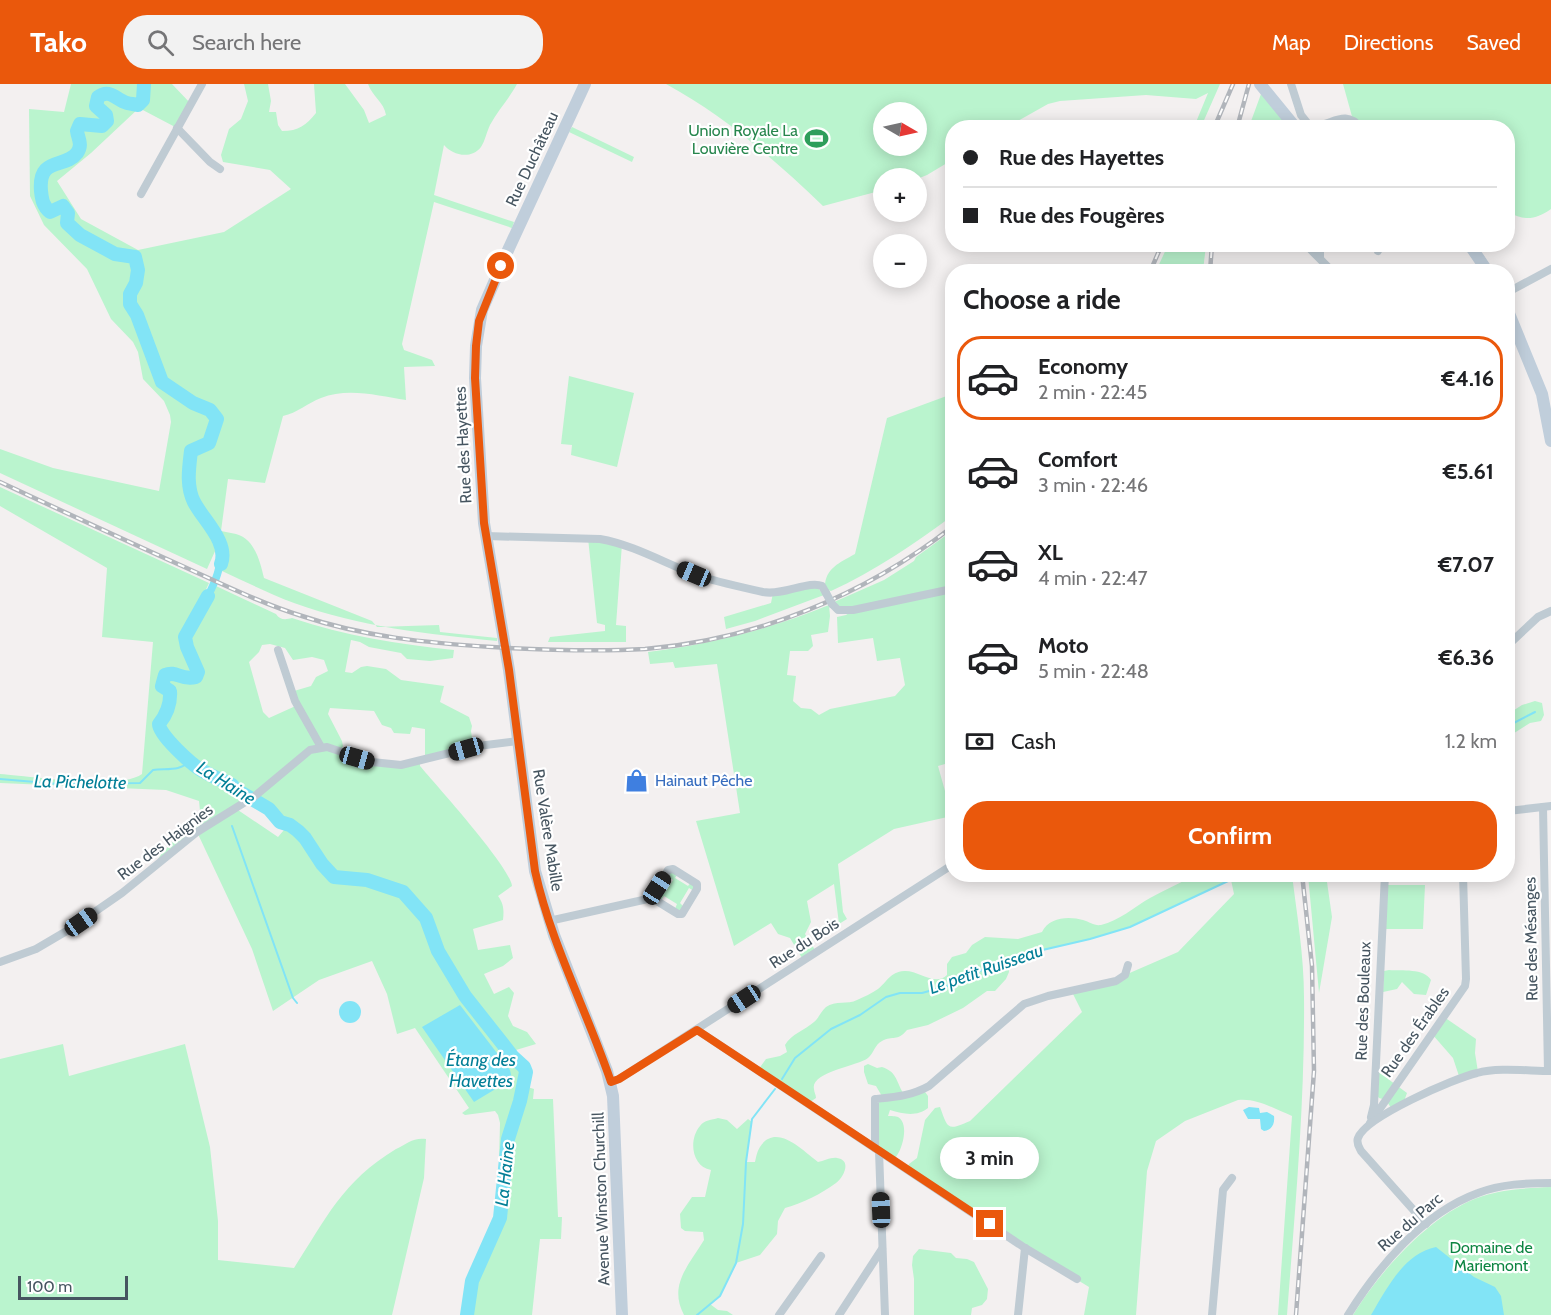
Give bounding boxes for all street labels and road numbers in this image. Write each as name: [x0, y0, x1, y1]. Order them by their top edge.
street label: Rue Duchâteau: [502, 108, 562, 210]
street label: Rue des Hayettes: [450, 386, 476, 504]
street label: Rue Valère Mabille: [529, 768, 567, 892]
street label: Rue des Haignies: [114, 800, 217, 884]
street label: Rue des Mésanges: [1520, 876, 1542, 1001]
street label: Rue du Bois: [766, 913, 843, 972]
street label: Rue des Bouleaux: [1351, 941, 1375, 1061]
street label: Rue des Érables: [1377, 983, 1453, 1081]
street label: Avenue Winston Churchill: [588, 1112, 614, 1286]
street label: Rue du Parc: [1374, 1189, 1446, 1255]

